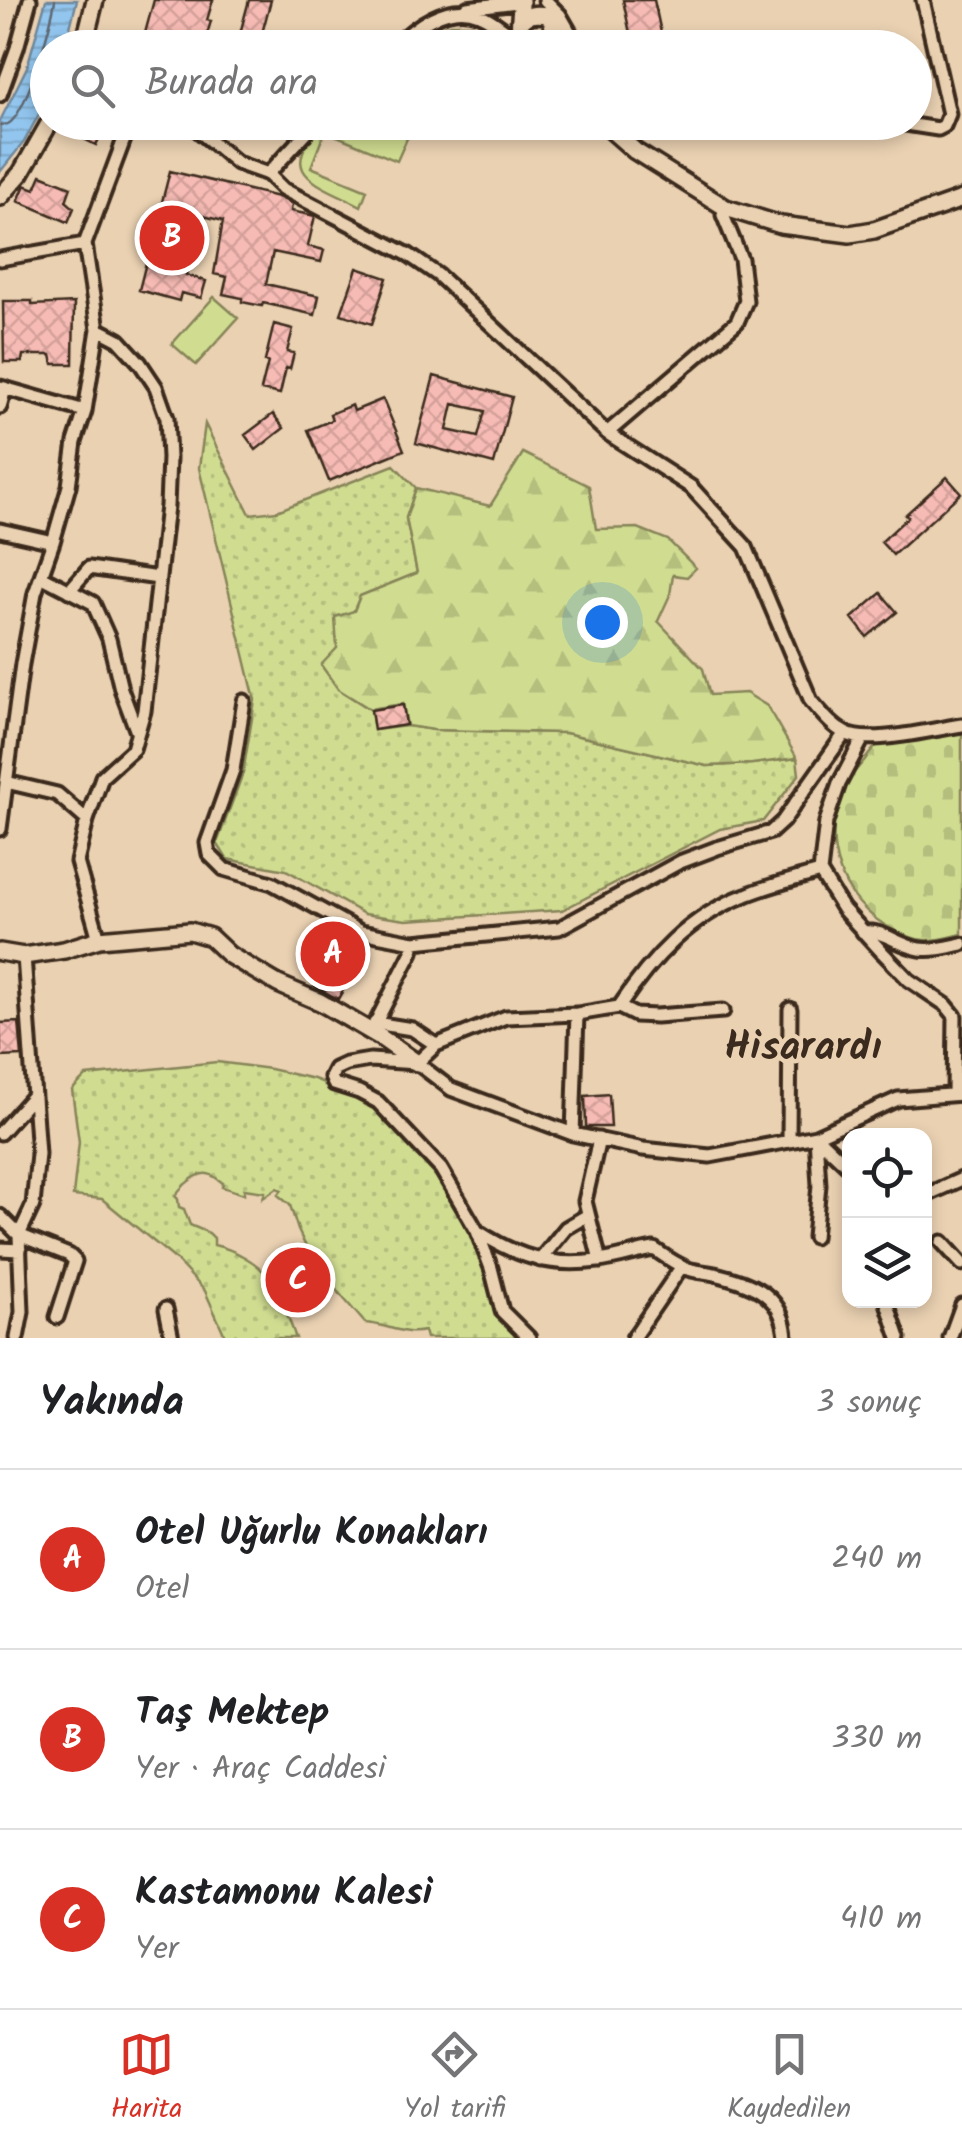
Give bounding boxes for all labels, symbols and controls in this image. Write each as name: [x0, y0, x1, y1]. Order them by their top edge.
search box: [30, 30, 932, 140]
text: Burada ara: [145, 55, 318, 115]
icon: search: [65, 58, 120, 113]
pin: B: [140, 200, 204, 276]
your location: [577, 597, 628, 648]
pin: A: [300, 916, 366, 992]
district label: Hisarardı: [725, 1016, 881, 1080]
map controls: [842, 1128, 932, 1308]
button: locate: [842, 1128, 932, 1218]
button: layers: [842, 1218, 932, 1308]
pin: C: [266, 1242, 330, 1318]
text: Yakında: [40, 1370, 184, 1437]
text: 3 sonuç: [816, 1378, 922, 1429]
text: Otel Uğurlu Konakları: [135, 1504, 487, 1564]
text: A: [62, 1534, 83, 1585]
text: 240 m: [831, 1534, 922, 1585]
text: Otel: [135, 1564, 189, 1615]
text: Taş Mektep: [135, 1684, 330, 1744]
text: B: [63, 1714, 82, 1765]
text: 330 m: [831, 1714, 922, 1765]
text: Yer · Araç Caddesi: [135, 1744, 386, 1795]
text: Kastamonu Kalesi: [135, 1864, 433, 1924]
text: C: [63, 1894, 82, 1945]
text: 410 m: [840, 1894, 922, 1945]
text: Yer: [135, 1924, 178, 1975]
tab: Harita: [111, 2027, 183, 2132]
tab: Yol tarifi: [404, 2027, 505, 2132]
tab: Kaydedilen: [727, 2027, 851, 2132]

